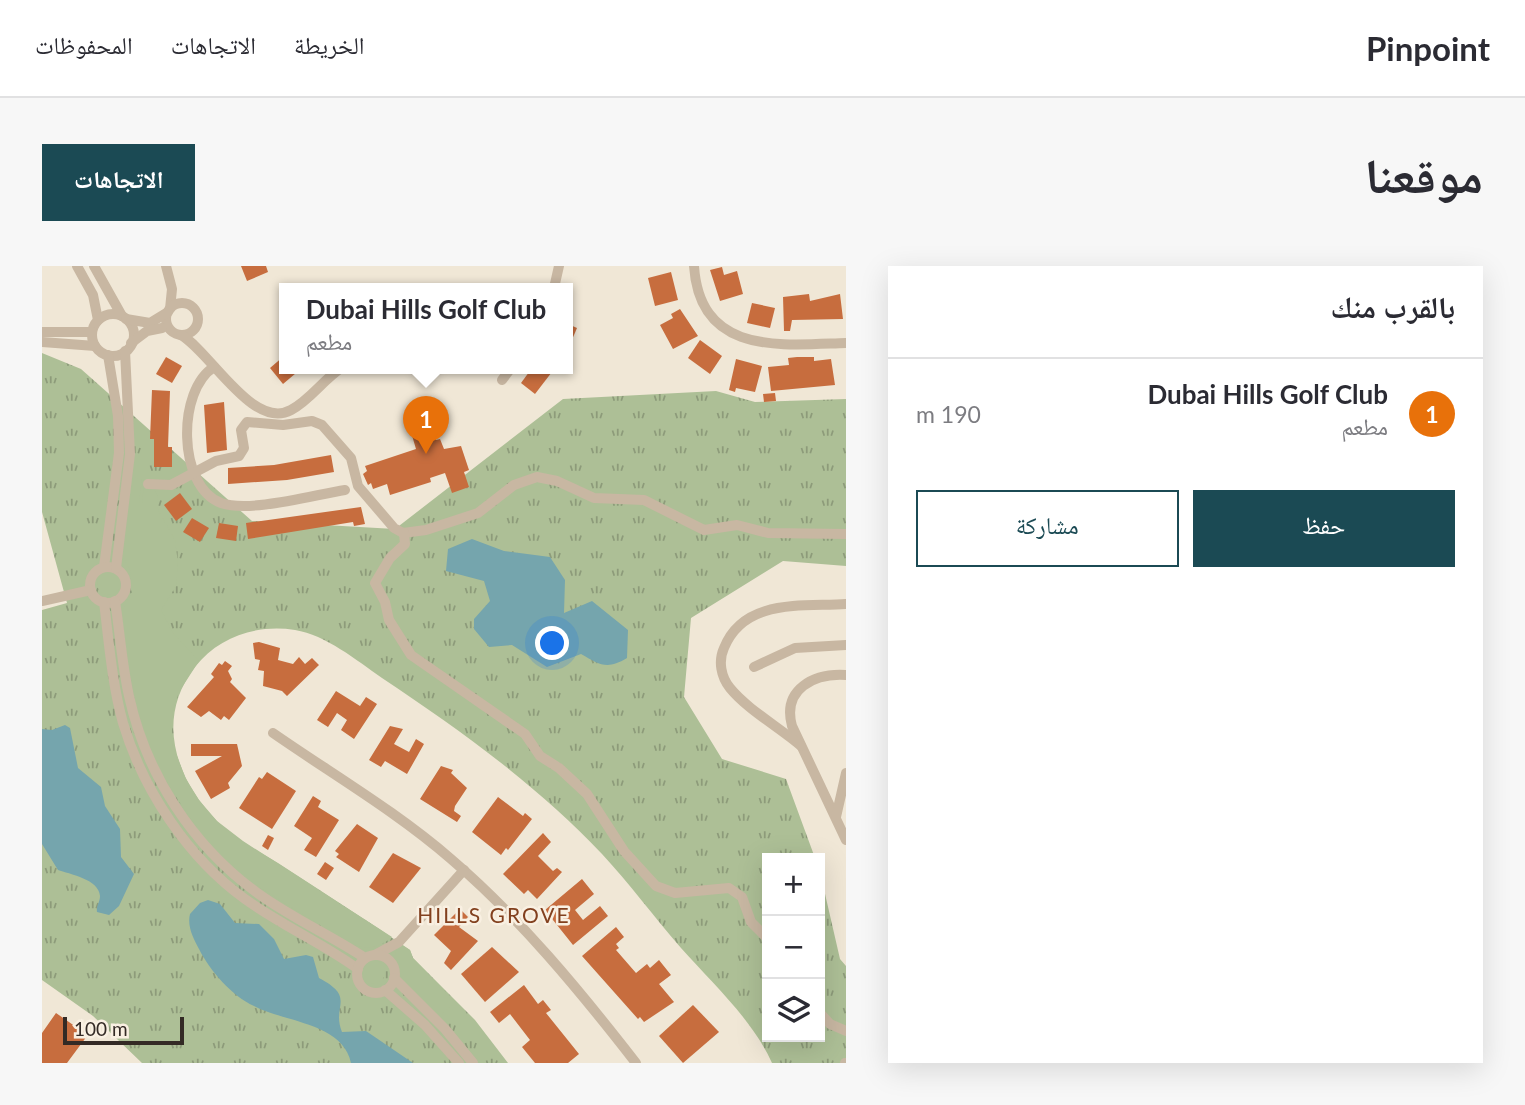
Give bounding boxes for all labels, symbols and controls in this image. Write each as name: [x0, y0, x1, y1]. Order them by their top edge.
text: Pinpoint: [1366, 28, 1490, 68]
text: المحفوظات: [35, 30, 133, 59]
text: الاتجاهات: [171, 30, 256, 59]
text: الخريطة: [294, 30, 365, 59]
button: الاتجاهات: [42, 144, 195, 221]
text: موقعنا: [1365, 145, 1483, 203]
popup: [279, 283, 573, 374]
text: بالقرب منك: [1331, 288, 1455, 324]
text: Dubai Hills Golf Club: [306, 293, 546, 325]
text: مطعم: [306, 327, 352, 355]
text: Dubai Hills Golf Club: [1147, 378, 1388, 410]
pin: 1: [403, 396, 449, 454]
text: 190 m: [916, 400, 981, 428]
text: 1: [1425, 400, 1439, 428]
text: مطعم: [1341, 412, 1388, 440]
button: مشاركة: [916, 490, 1179, 567]
button: حفظ: [1193, 490, 1455, 567]
your location: [535, 626, 569, 660]
map controls: [762, 853, 825, 1042]
button: +: [762, 853, 825, 916]
district label: HILLS GROVE: [417, 902, 571, 927]
button: −: [762, 916, 825, 979]
button: layers: [762, 979, 825, 1042]
scale bar: [63, 1014, 184, 1046]
text: 100 m: [74, 1017, 128, 1040]

